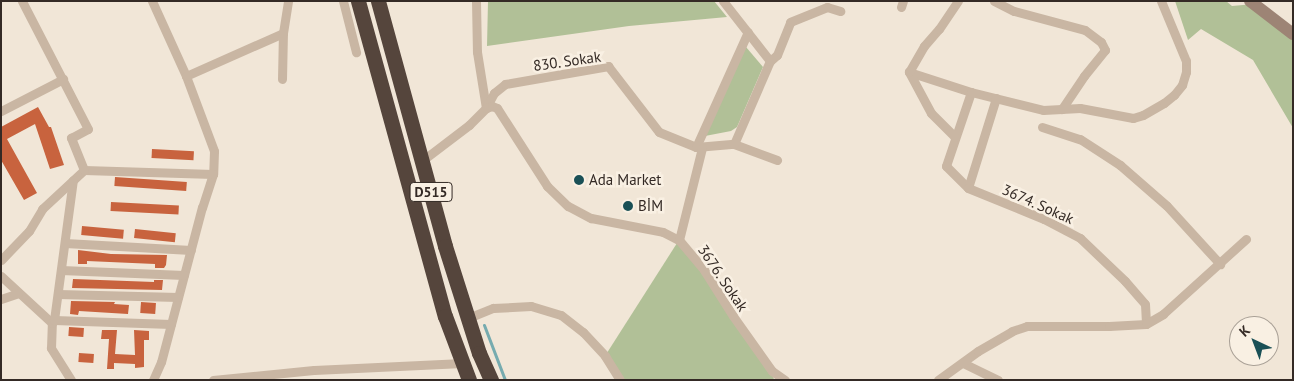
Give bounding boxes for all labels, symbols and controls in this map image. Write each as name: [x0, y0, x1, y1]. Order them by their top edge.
street label: 830. Sokak: [531, 47, 603, 75]
place label: Ada Market: [589, 171, 661, 189]
marker: Ada Market: [573, 174, 585, 186]
road number: D515: [408, 180, 454, 203]
street label: 3674. Sokak: [999, 180, 1077, 228]
place label: BİM: [638, 197, 663, 215]
marker: BİM: [622, 200, 634, 212]
street label: 3676. Sokak: [694, 241, 752, 315]
north arrow: [1229, 316, 1279, 366]
text: K: [1235, 321, 1254, 340]

